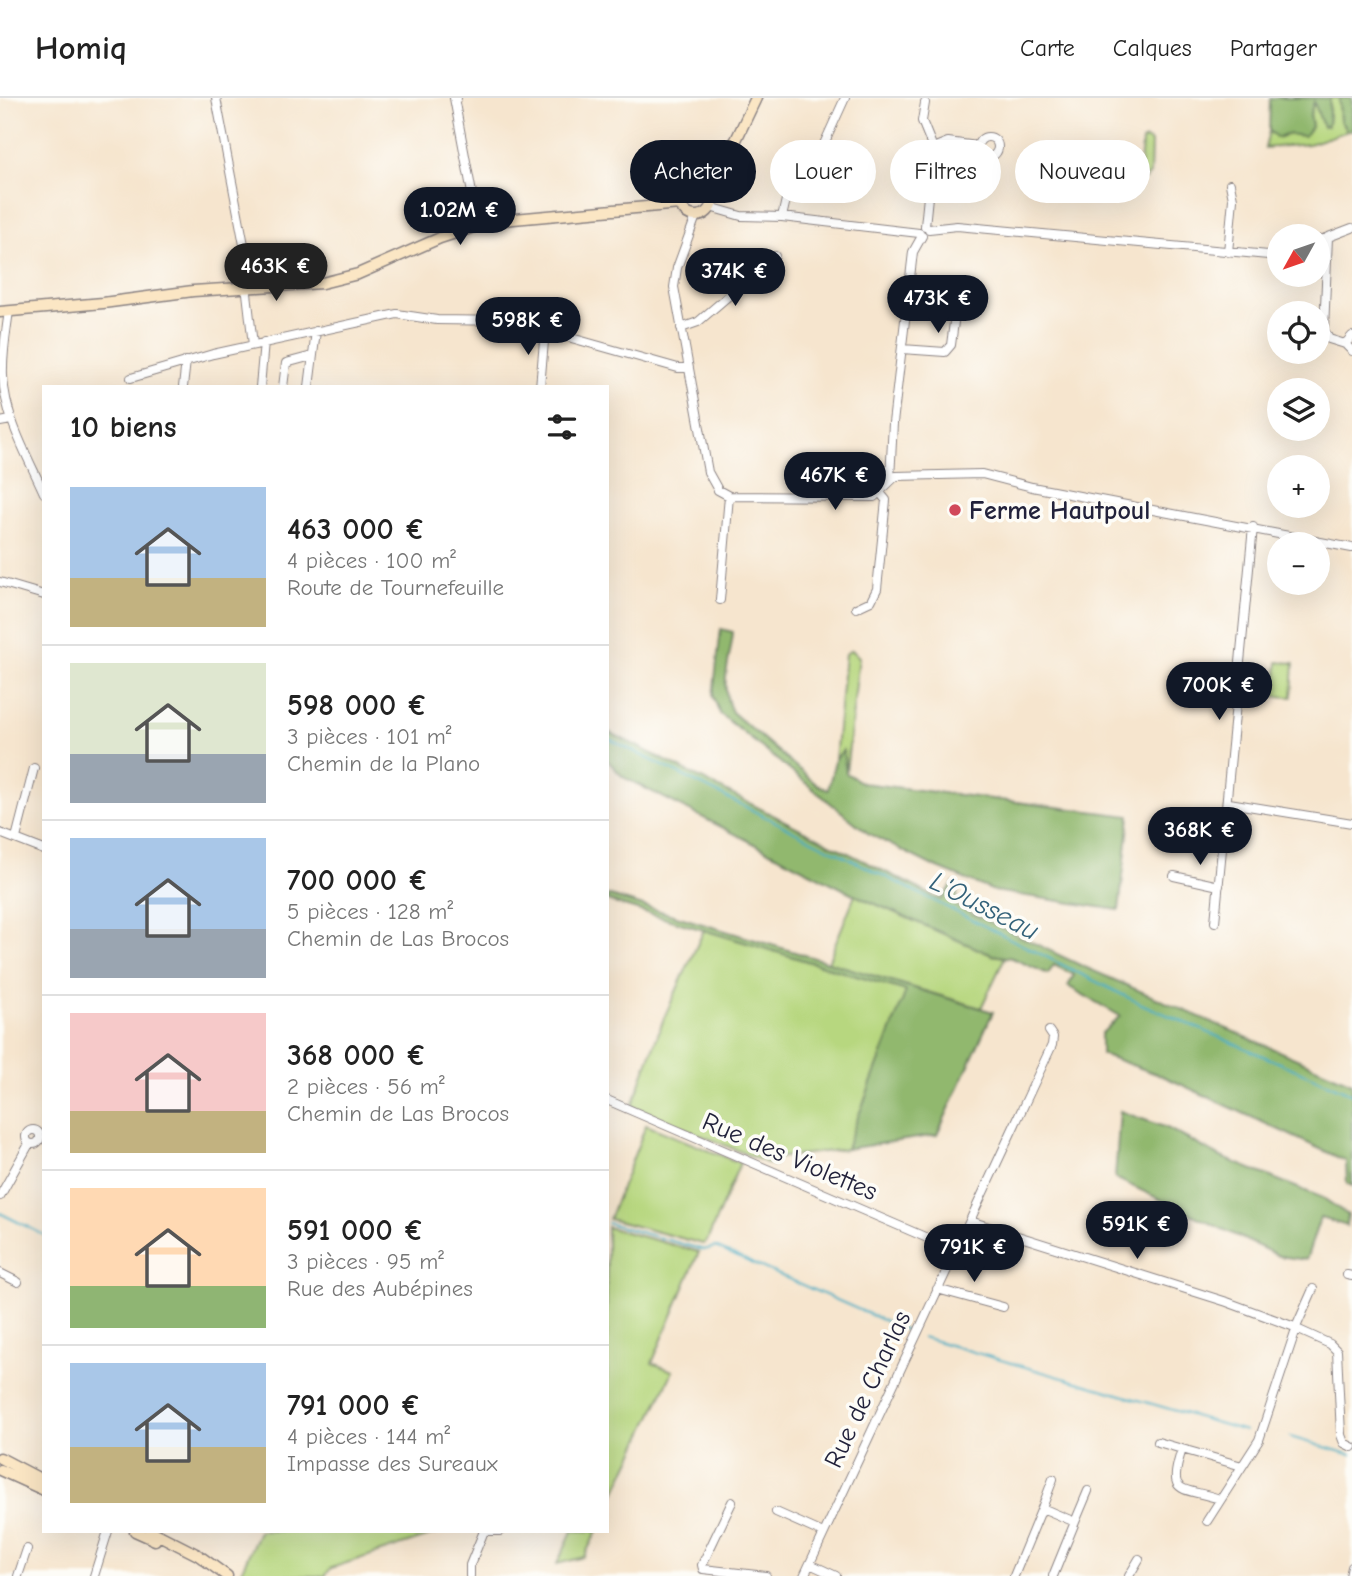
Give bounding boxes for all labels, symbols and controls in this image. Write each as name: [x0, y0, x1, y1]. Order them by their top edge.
text: Homiq: [35, 29, 127, 67]
text: Carte: [1020, 34, 1075, 62]
text: Calques: [1113, 34, 1192, 62]
text: Partager: [1230, 34, 1317, 62]
chip: Acheter: [630, 140, 756, 203]
chip: Louer: [770, 140, 876, 203]
chip: Filtres: [890, 140, 1001, 203]
chip: Nouveau: [1015, 140, 1150, 203]
pin: 1.02M €: [395, 188, 525, 247]
text: 1.02M €: [420, 196, 500, 223]
north arrow: [1267, 224, 1330, 287]
map controls: [1267, 224, 1330, 595]
pin: 463K €: [219, 244, 333, 303]
pin: 374K €: [678, 248, 792, 308]
text: 463K €: [240, 252, 312, 279]
text: 374K €: [701, 257, 769, 284]
pin: 473K €: [881, 275, 995, 335]
text: 473K €: [903, 284, 973, 311]
pin: 598K €: [471, 298, 585, 357]
button: locate: [1267, 301, 1330, 364]
text: 598K €: [491, 306, 565, 333]
button: layers: [1267, 378, 1330, 441]
icon: filters: [543, 408, 581, 446]
text: 10 biens: [70, 410, 176, 445]
pin: 467K €: [778, 452, 892, 512]
button: +: [1267, 455, 1330, 518]
text: 467K €: [800, 461, 870, 488]
place label: Ferme Hautpoul: [969, 496, 1150, 526]
marker: Ferme Hautpoul: [947, 502, 963, 518]
text: 463 000 €: [287, 512, 425, 547]
icon: home: [126, 515, 210, 599]
button: −: [1267, 532, 1330, 595]
text: 4 pièces · 100 m²: [287, 547, 456, 574]
text: Route de Tournefeuille: [287, 574, 504, 601]
pin: 700K €: [1162, 662, 1276, 722]
text: 700K €: [1182, 671, 1256, 698]
text: 598 000 €: [287, 688, 428, 723]
icon: home: [126, 691, 210, 775]
text: 3 pièces · 101 m²: [287, 723, 452, 750]
text: Chemin de la Plano: [287, 750, 480, 777]
pin: 368K €: [1143, 808, 1257, 867]
text: 368K €: [1164, 816, 1236, 843]
text: 700 000 €: [287, 863, 428, 898]
water label: L'Ousseau: [925, 865, 1044, 947]
icon: home: [126, 866, 210, 950]
text: 5 pièces · 128 m²: [287, 898, 453, 925]
text: Chemin de Las Brocos: [287, 925, 509, 952]
text: 368 000 €: [287, 1038, 426, 1073]
icon: home: [126, 1041, 210, 1125]
text: 2 pièces · 56 m²: [287, 1073, 445, 1100]
text: Chemin de Las Brocos: [287, 1100, 509, 1127]
street label: Rue des Violettes: [698, 1107, 882, 1207]
pin: 591K €: [1080, 1202, 1194, 1261]
text: 591K €: [1102, 1210, 1172, 1237]
text: 591 000 €: [287, 1213, 424, 1248]
icon: home: [126, 1216, 210, 1300]
pin: 791K €: [917, 1224, 1031, 1284]
text: 791K €: [940, 1233, 1008, 1260]
text: 3 pièces · 95 m²: [287, 1248, 444, 1275]
text: Rue des Aubépines: [287, 1275, 473, 1302]
street label: Rue de Charlas: [818, 1306, 917, 1473]
text: 791 000 €: [287, 1388, 421, 1423]
icon: home: [126, 1391, 210, 1475]
text: 4 pièces · 144 m²: [287, 1423, 450, 1450]
text: Impasse des Sureaux: [287, 1450, 498, 1477]

